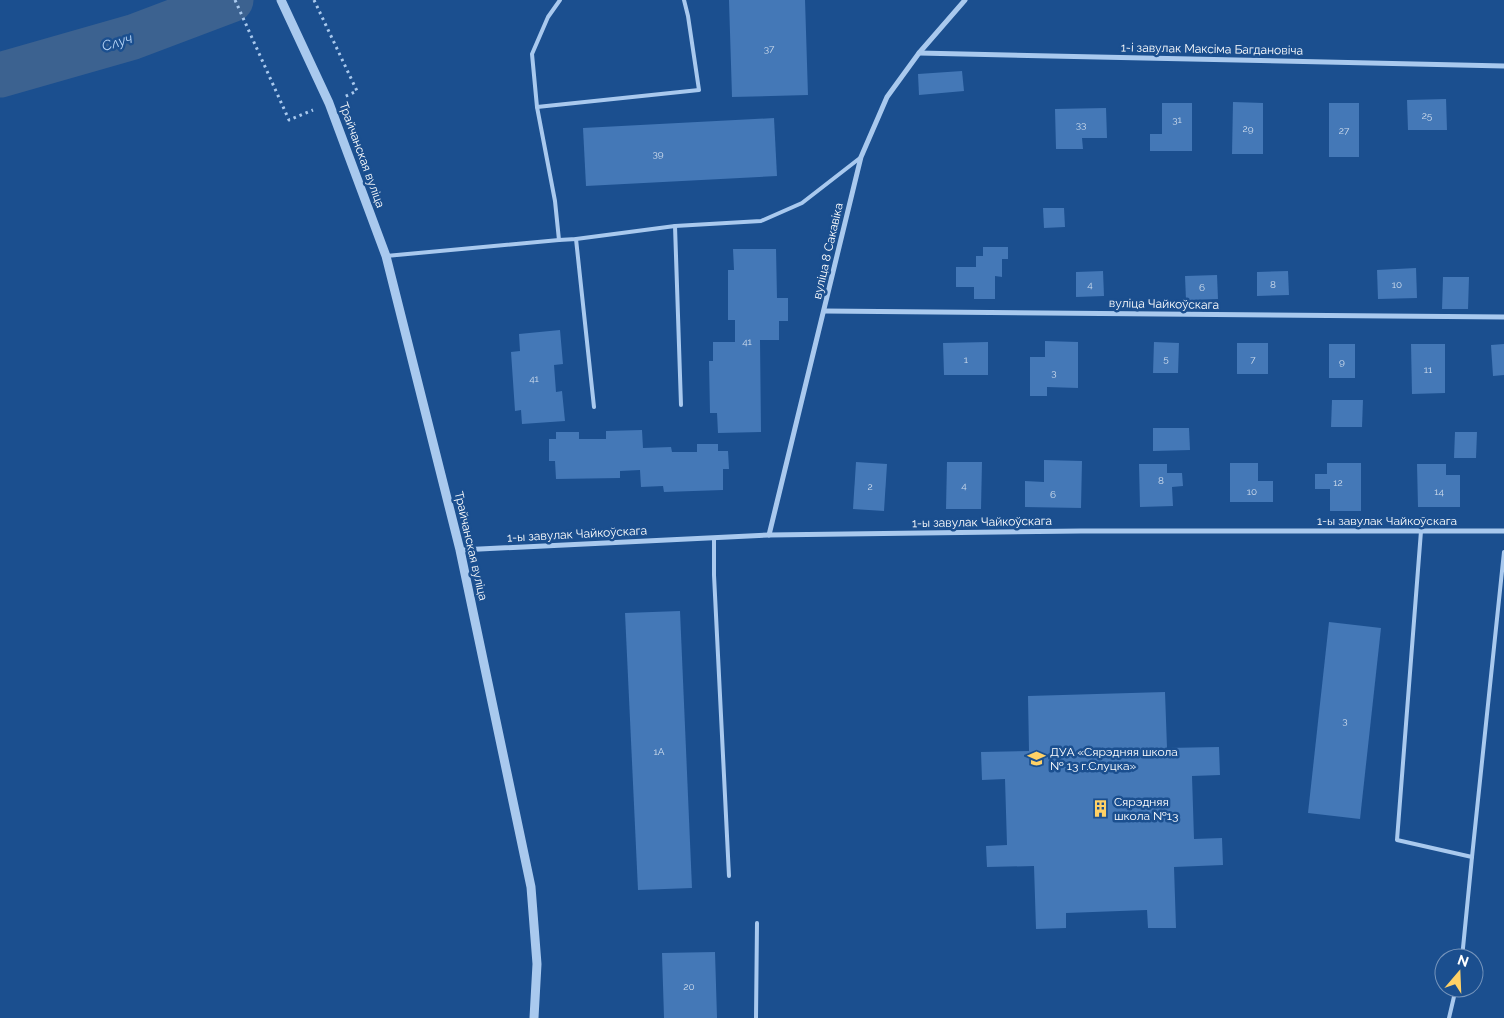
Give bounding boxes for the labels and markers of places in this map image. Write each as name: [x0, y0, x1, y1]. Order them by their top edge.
place label: ДУА «Сярэдняя школа № 13 г.Слуцка»: [1050, 745, 1178, 773]
school or university icon: ДУА «Сярэдняя школа № 13 г.Слуцка»: [1026, 749, 1046, 769]
place label: Сярэдняя школа №13: [1114, 795, 1178, 823]
building icon: Сярэдняя школа №13: [1090, 799, 1110, 819]

